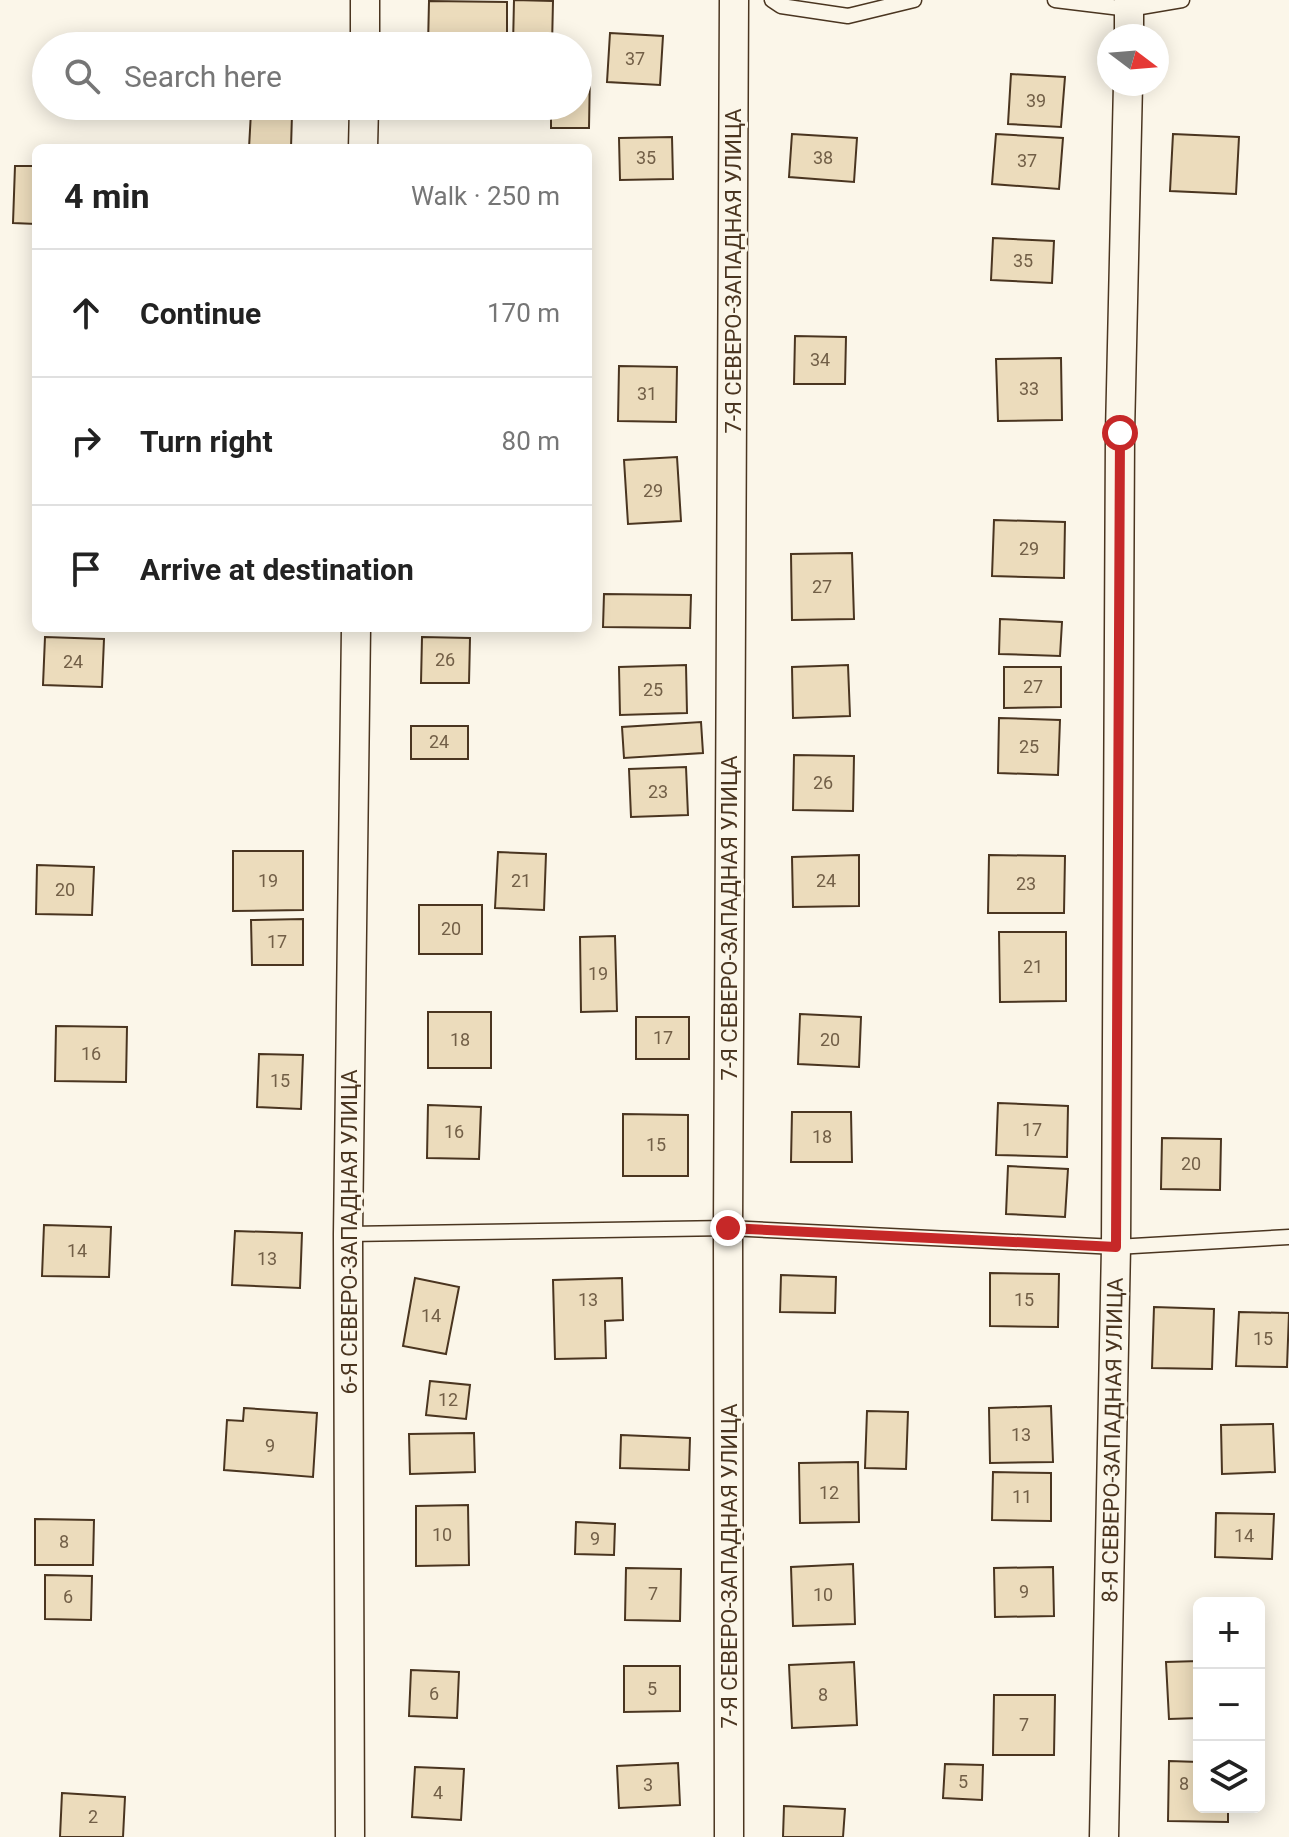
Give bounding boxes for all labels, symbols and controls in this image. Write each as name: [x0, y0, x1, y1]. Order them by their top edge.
north arrow: [1097, 24, 1169, 96]
search box: [32, 32, 592, 120]
house number: 37: [625, 48, 645, 69]
icon: search: [60, 54, 104, 98]
text: Search here: [124, 59, 282, 94]
house number: 39: [1026, 90, 1046, 111]
street label: 7-Я СЕВЕРО-ЗАПАДНАЯ УЛИЦА: [721, 108, 746, 434]
house number: 35: [636, 147, 656, 168]
house number: 38: [813, 147, 833, 168]
house number: 37: [1017, 150, 1037, 171]
text: 4 min: [64, 176, 149, 216]
text: Walk · 250 m: [411, 181, 560, 211]
house number: 35: [1013, 250, 1033, 271]
icon: ahead: [64, 291, 108, 335]
text: Continue: [140, 296, 261, 331]
text: 170 m: [487, 298, 560, 328]
house number: 34: [810, 349, 830, 370]
house number: 33: [1019, 378, 1039, 399]
house number: 31: [637, 383, 657, 404]
route start: [1102, 415, 1138, 451]
icon: right: [64, 419, 108, 463]
text: Turn right: [140, 424, 273, 459]
text: 80 m: [502, 426, 560, 456]
house number: 29: [643, 480, 663, 501]
house number: 29: [1019, 538, 1039, 559]
icon: arrive: [64, 547, 108, 591]
text: Arrive at destination: [140, 552, 414, 587]
house number: 27: [812, 576, 832, 597]
house number: 26: [435, 649, 455, 670]
house number: 24: [63, 651, 83, 672]
house number: 27: [1023, 676, 1043, 697]
house number: 25: [643, 679, 663, 700]
house number: 24: [429, 731, 449, 752]
house number: 25: [1019, 736, 1039, 757]
street label: 7-Я СЕВЕРО-ЗАПАДНАЯ УЛИЦА: [717, 755, 742, 1081]
house number: 26: [813, 772, 833, 793]
house number: 23: [648, 781, 668, 802]
house number: 19: [258, 870, 278, 891]
house number: 21: [511, 870, 531, 891]
house number: 24: [816, 870, 836, 891]
house number: 23: [1016, 873, 1036, 894]
house number: 20: [55, 879, 75, 900]
house number: 20: [441, 918, 461, 939]
house number: 17: [267, 931, 287, 952]
house number: 21: [1023, 956, 1043, 977]
house number: 19: [588, 963, 608, 984]
house number: 17: [653, 1027, 673, 1048]
house number: 18: [450, 1029, 470, 1050]
house number: 20: [820, 1029, 840, 1050]
house number: 16: [81, 1043, 101, 1064]
street label: 6-Я СЕВЕРО-ЗАПАДНАЯ УЛИЦА: [337, 1069, 362, 1395]
house number: 15: [270, 1070, 290, 1091]
house number: 17: [1022, 1119, 1042, 1140]
house number: 16: [444, 1121, 464, 1142]
house number: 18: [812, 1126, 832, 1147]
house number: 15: [646, 1134, 666, 1155]
house number: 20: [1181, 1153, 1201, 1174]
route end: [710, 1210, 746, 1246]
house number: 14: [67, 1240, 87, 1261]
house number: 13: [257, 1248, 277, 1269]
street label: 8-Я СЕВЕРО-ЗАПАДНАЯ УЛИЦА: [1097, 1277, 1128, 1603]
house number: 13: [578, 1289, 598, 1310]
house number: 15: [1014, 1289, 1034, 1310]
house number: 14: [421, 1305, 441, 1326]
house number: 15: [1253, 1328, 1273, 1349]
house number: 12: [438, 1389, 458, 1410]
street label: 7-Я СЕВЕРО-ЗАПАДНАЯ УЛИЦА: [717, 1403, 742, 1729]
house number: 13: [1011, 1424, 1031, 1445]
house number: 9: [265, 1435, 275, 1456]
house number: 12: [819, 1482, 839, 1503]
house number: 11: [1012, 1486, 1032, 1507]
house number: 10: [432, 1524, 452, 1545]
house number: 14: [1234, 1525, 1254, 1546]
house number: 9: [590, 1528, 600, 1549]
house number: 8: [59, 1531, 69, 1552]
house number: 9: [1019, 1581, 1029, 1602]
house number: 7: [648, 1583, 658, 1604]
house number: 10: [813, 1584, 833, 1605]
house number: 6: [63, 1586, 73, 1607]
map controls: [1193, 1597, 1265, 1813]
button: +: [1193, 1597, 1265, 1669]
button: −: [1193, 1669, 1265, 1741]
house number: 5: [647, 1678, 657, 1699]
house number: 6: [429, 1683, 439, 1704]
house number: 8: [818, 1684, 828, 1705]
house number: 7: [1019, 1714, 1029, 1735]
button: layers: [1193, 1741, 1265, 1813]
house number: 5: [958, 1771, 968, 1792]
house number: 8: [1179, 1773, 1189, 1794]
house number: 3: [643, 1774, 653, 1795]
house number: 4: [433, 1782, 443, 1803]
house number: 2: [88, 1806, 98, 1827]

